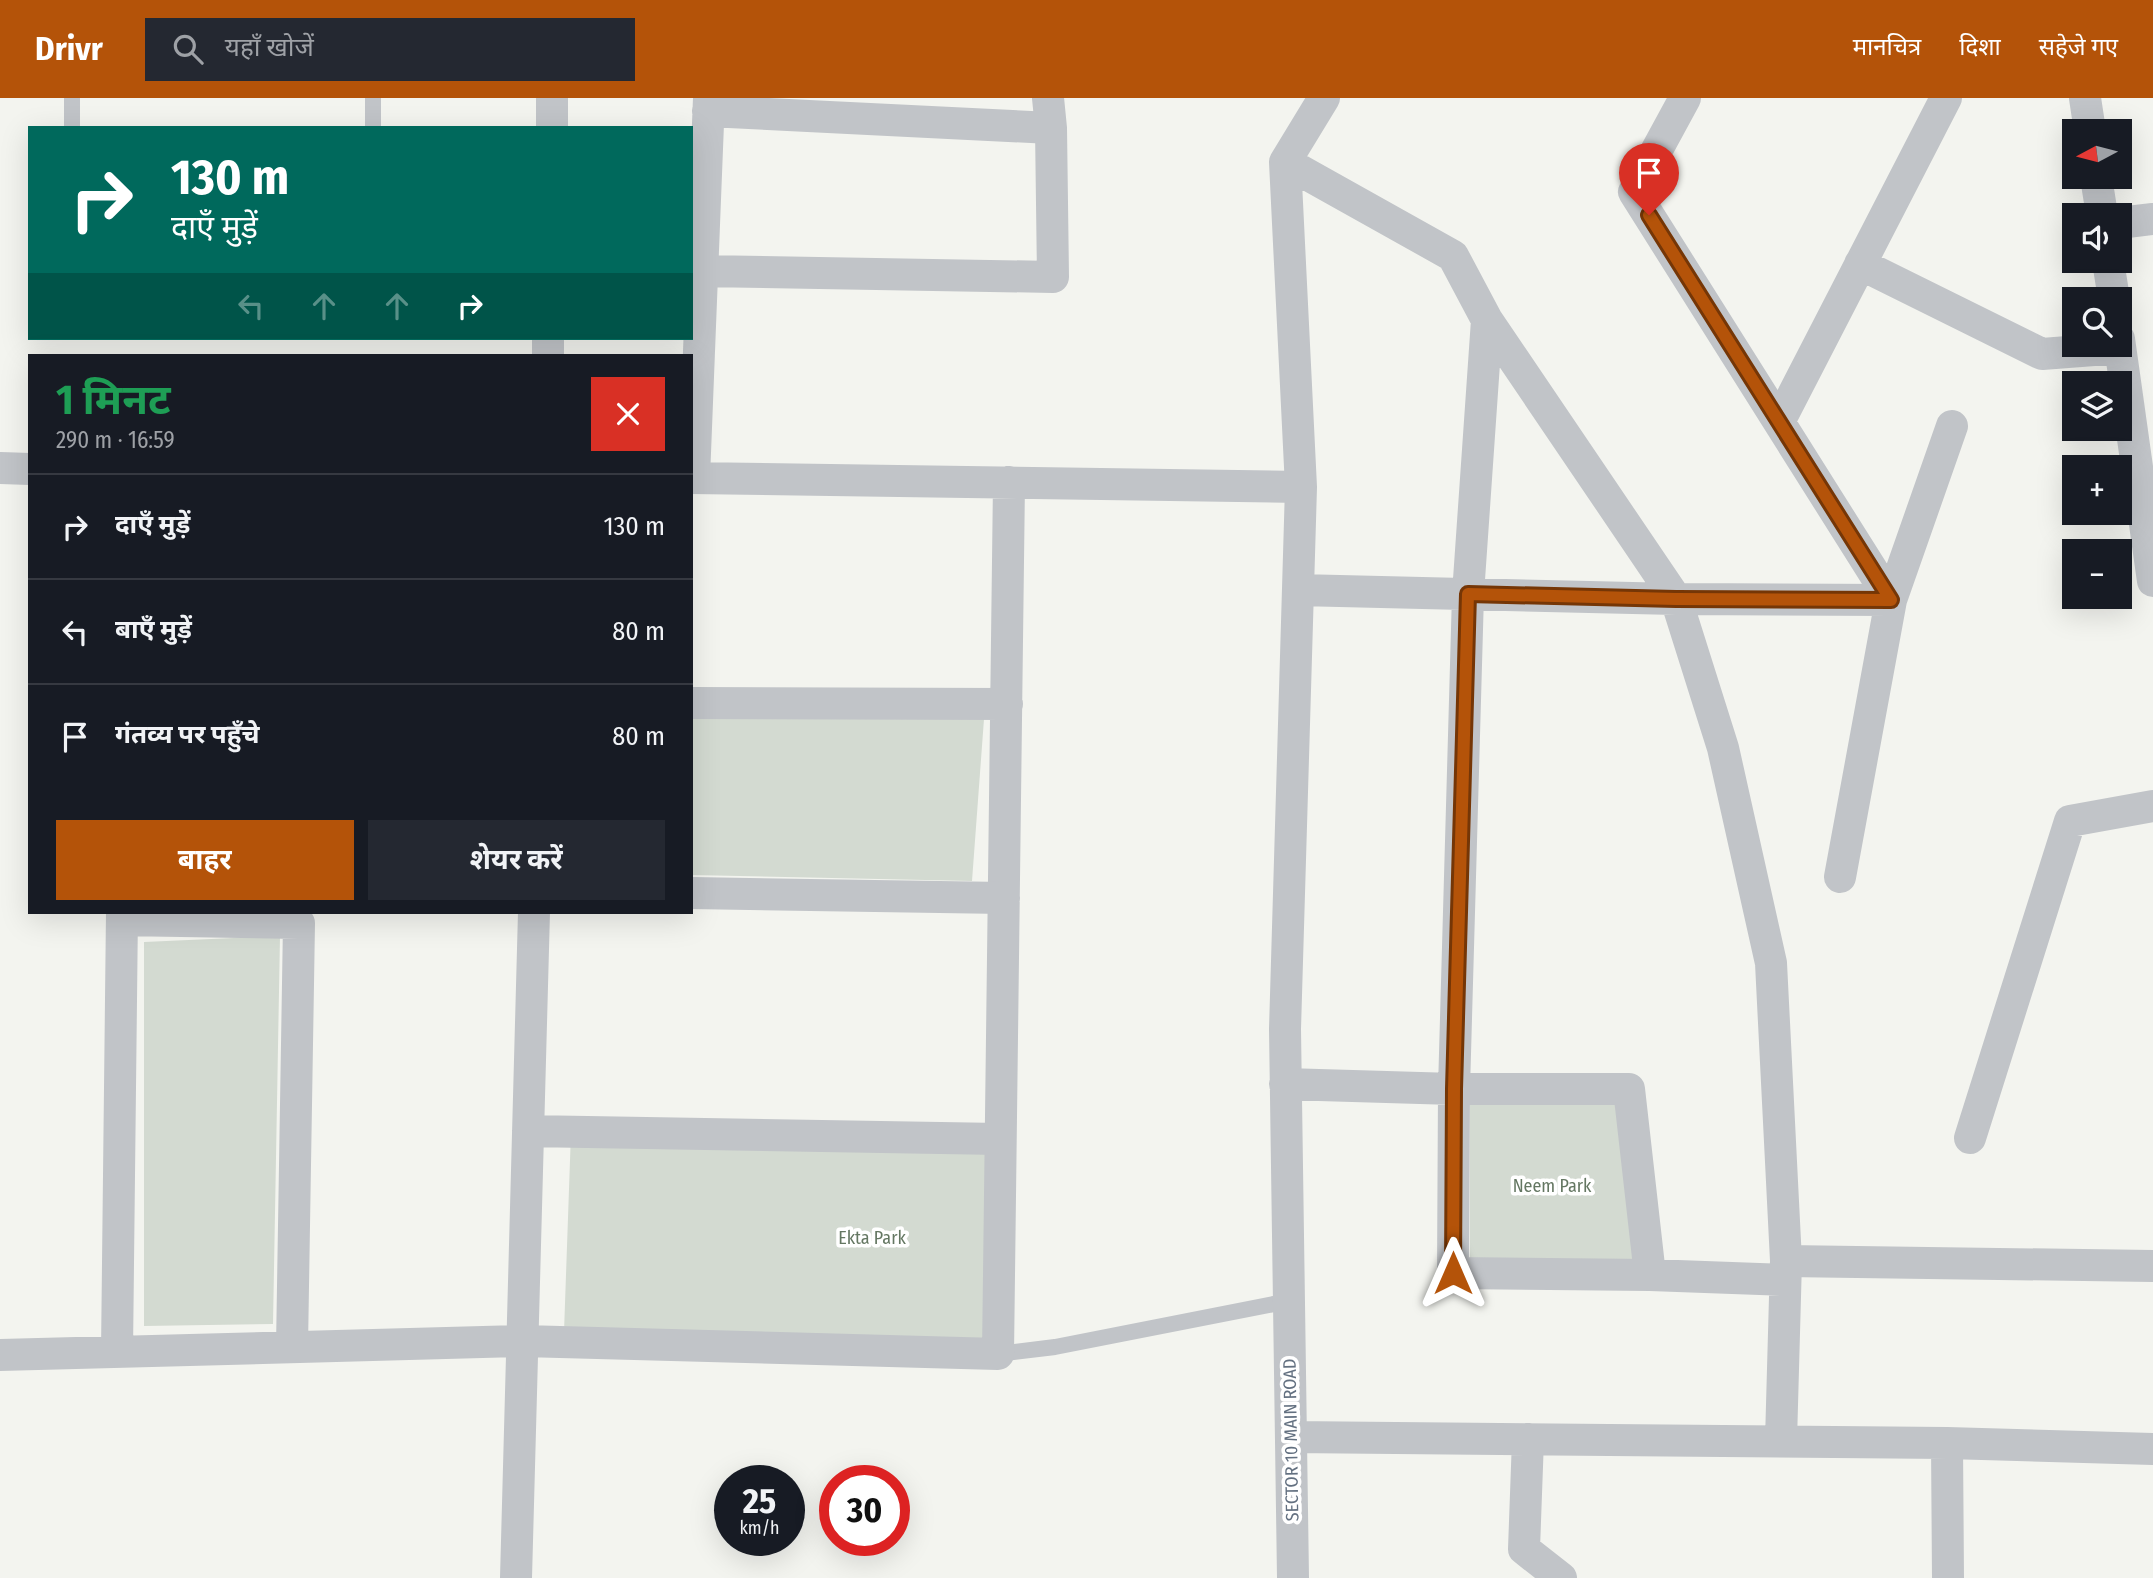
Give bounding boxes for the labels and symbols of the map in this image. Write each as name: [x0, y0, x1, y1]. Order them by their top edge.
north arrow: [2062, 119, 2132, 189]
pin: [1619, 143, 1679, 215]
park label: Neem Park: [1513, 1175, 1592, 1197]
park label: Ekta Park: [838, 1227, 906, 1249]
position arrow: [1416, 1236, 1490, 1310]
street label: SECTOR 10 MAIN ROAD: [1279, 1359, 1303, 1521]
speed limit sign: 30: [819, 1465, 910, 1556]

